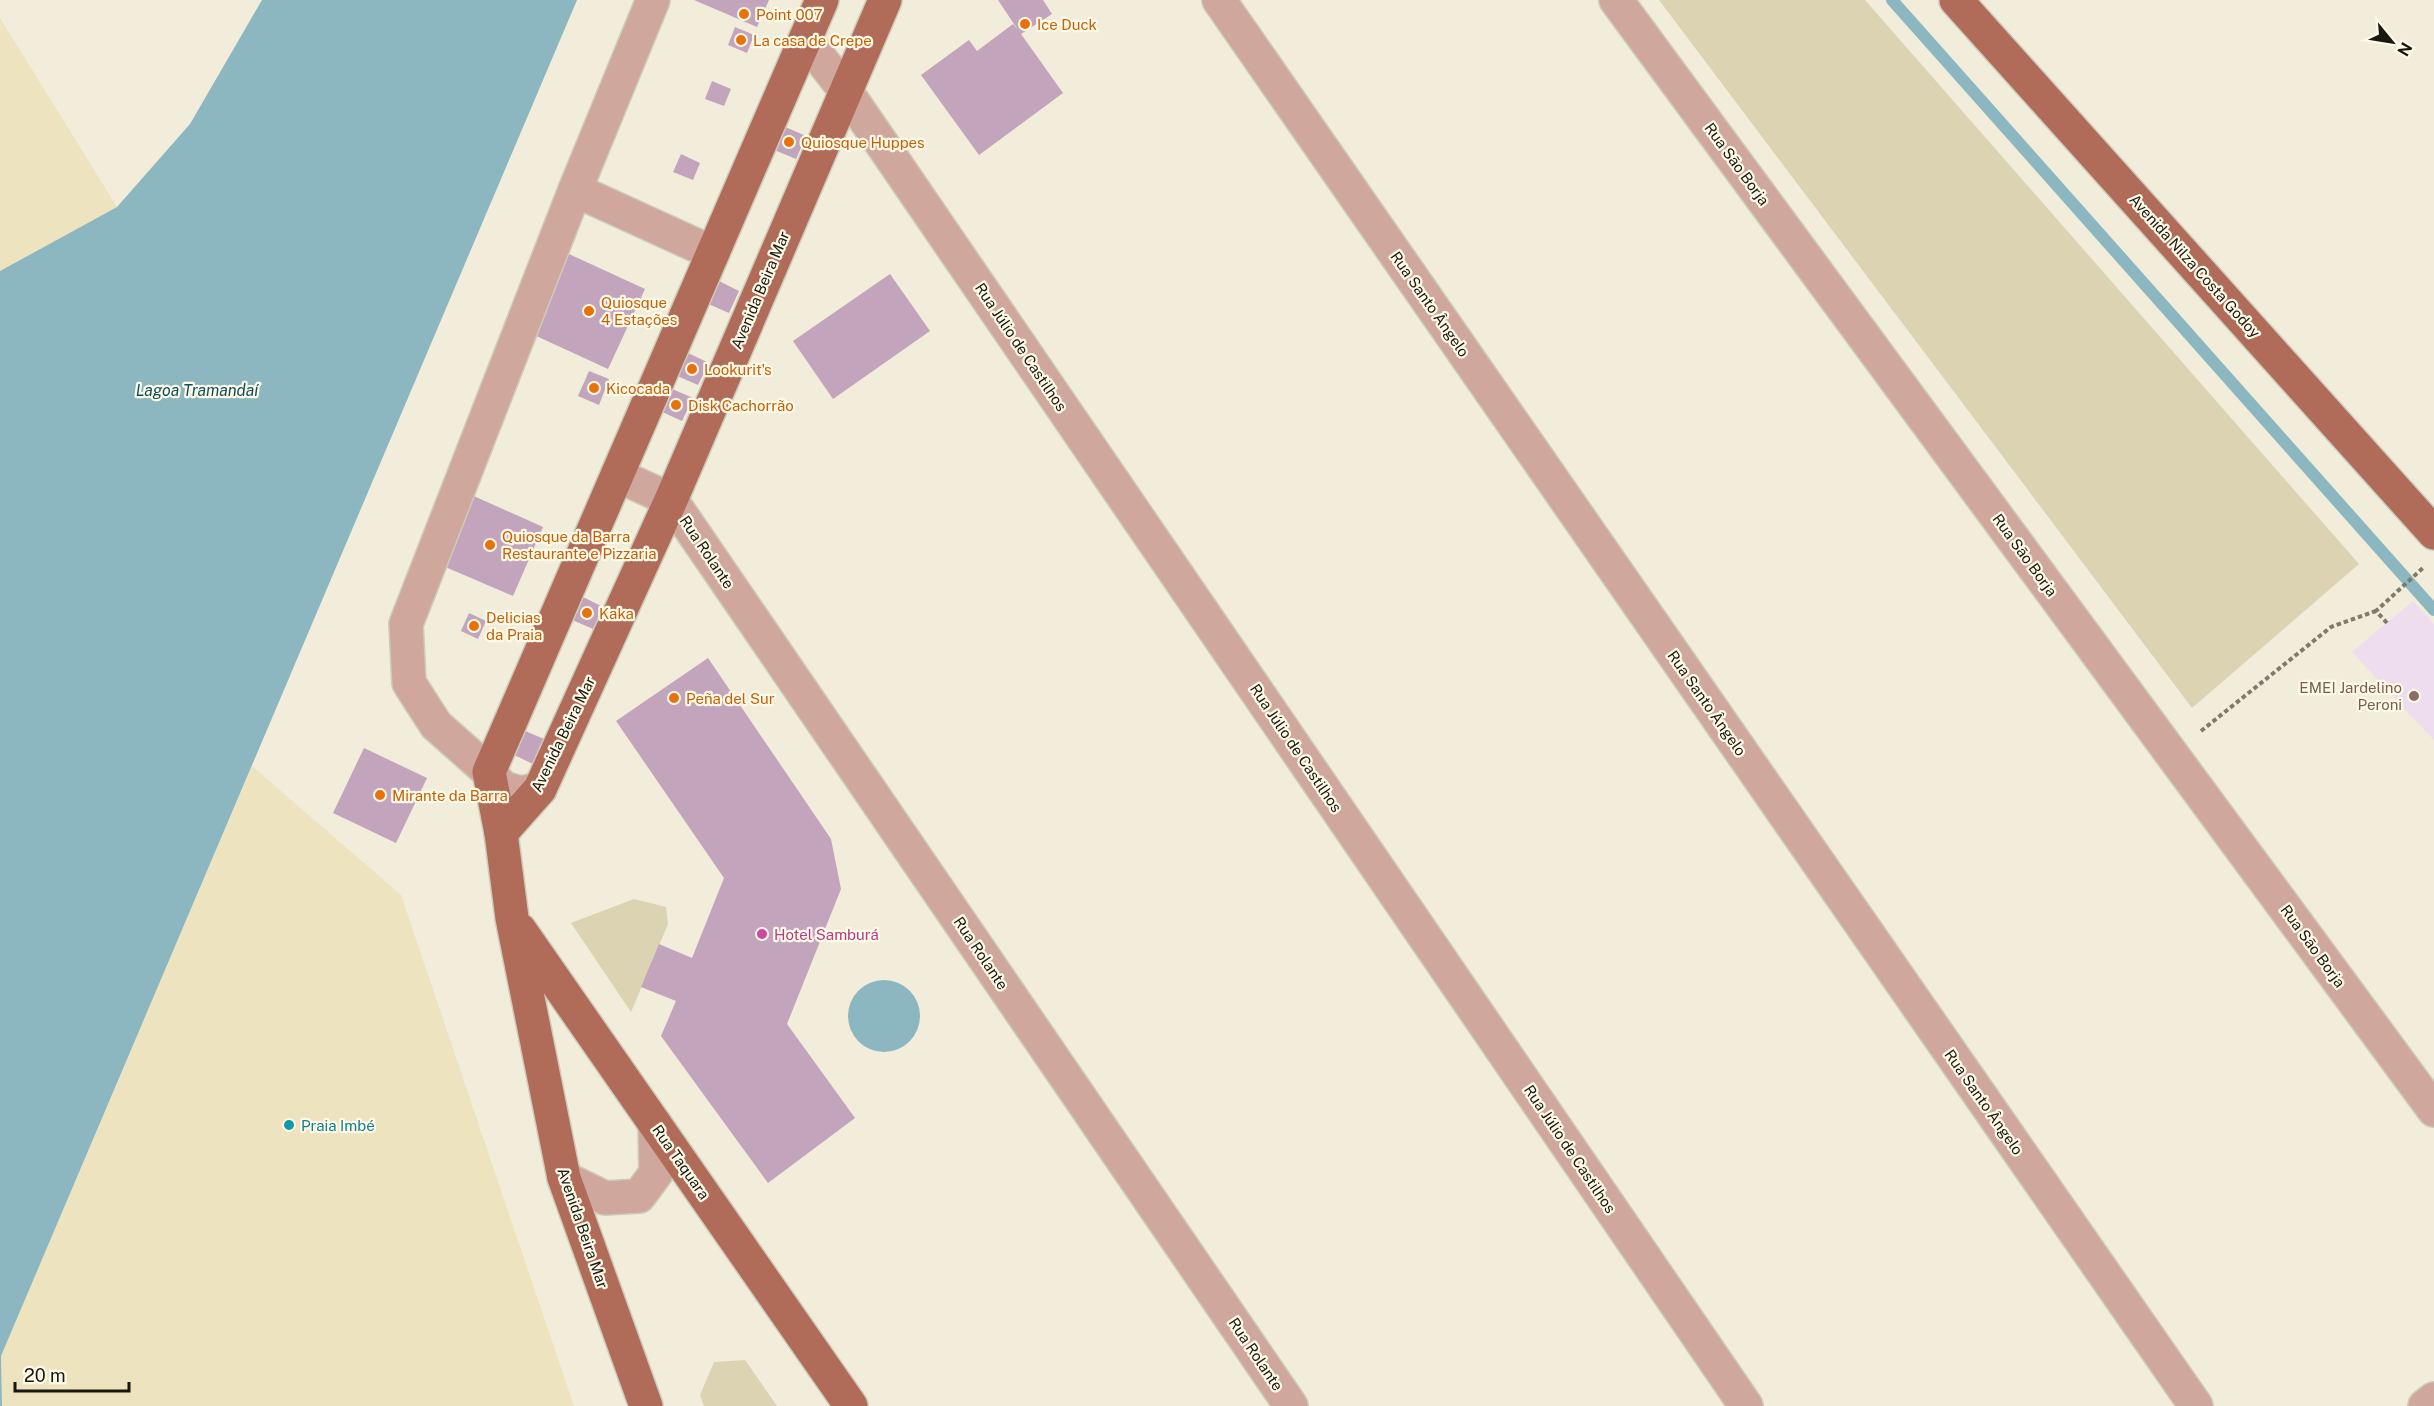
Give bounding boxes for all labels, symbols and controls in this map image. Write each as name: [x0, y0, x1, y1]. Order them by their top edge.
place label: Point 007: [756, 6, 823, 23]
marker: Point 007: [737, 7, 751, 21]
north arrow: [2362, 12, 2422, 72]
place label: Ice Duck: [1037, 16, 1097, 33]
marker: Ice Duck: [1018, 17, 1032, 31]
place label: La casa de Crepe: [753, 32, 872, 49]
marker: La casa de Crepe: [734, 33, 748, 47]
text: N: [2393, 39, 2416, 59]
street label: Rua São Borja: [1701, 119, 1773, 209]
place label: Quiosque Huppes: [801, 134, 925, 151]
marker: Quiosque Huppes: [782, 135, 796, 149]
street label: Avenida Nilza Costa Godoy: [2126, 191, 2264, 341]
street label: Avenida Beira Mar: [728, 228, 793, 351]
street label: Rua Santo Ângelo: [1387, 248, 1473, 360]
street label: Rua Júlio de Castilhos: [972, 280, 1070, 414]
place label: Quiosque 4 Estações: [601, 294, 677, 328]
marker: Quiosque 4 Estações: [582, 304, 596, 318]
place label: Lookurit's: [704, 361, 772, 378]
marker: Lookurit's: [685, 362, 699, 376]
place label: Kicocada: [606, 380, 670, 397]
water label: Lagoa Tramandaí: [136, 381, 260, 400]
marker: Kicocada: [587, 381, 601, 395]
place label: Disk Cachorrão: [688, 397, 794, 414]
marker: Disk Cachorrão: [669, 398, 683, 412]
street label: Rua São Borja: [1989, 510, 2061, 600]
street label: Rua Rolante: [676, 512, 738, 592]
place label: Quiosque da Barra Restaurante e Pizzaria: [502, 528, 656, 562]
marker: Quiosque da Barra Restaurante e Pizzaria: [483, 538, 497, 552]
place label: Kaka: [599, 605, 634, 622]
marker: Kaka: [580, 606, 594, 620]
place label: Delicias da Praia: [486, 609, 542, 643]
marker: Delicias da Praia: [467, 619, 481, 633]
street label: Rua Santo Ângelo: [1664, 647, 1750, 759]
street label: Avenida Beira Mar: [528, 673, 598, 794]
place label: EMEI Jardelino Peroni: [2299, 679, 2402, 713]
street label: Rua Júlio de Castilhos: [1247, 681, 1345, 815]
marker: EMEI Jardelino Peroni: [2407, 689, 2421, 703]
place label: Peña del Sur: [686, 690, 775, 707]
marker: Peña del Sur: [667, 691, 681, 705]
place label: Mirante da Barra: [392, 787, 508, 804]
marker: Mirante da Barra: [373, 788, 387, 802]
street label: Rua São Borja: [2277, 901, 2349, 991]
street label: Rua Rolante: [950, 913, 1012, 993]
place label: Hotel Samburá: [774, 926, 879, 943]
marker: Hotel Samburá: [755, 927, 769, 941]
street label: Rua Santo Ângelo: [1941, 1046, 2027, 1158]
street label: Rua Júlio de Castilhos: [1521, 1082, 1619, 1216]
place label: Praia Imbé: [301, 1117, 375, 1134]
marker: Praia Imbé: [282, 1118, 296, 1132]
street label: Rua Taquara: [649, 1122, 713, 1202]
street label: Avenida Beira Mar: [554, 1166, 612, 1291]
street label: Rua Rolante: [1225, 1314, 1287, 1394]
scale bar: [15, 1355, 129, 1393]
text: 20 m: [24, 1365, 66, 1386]

